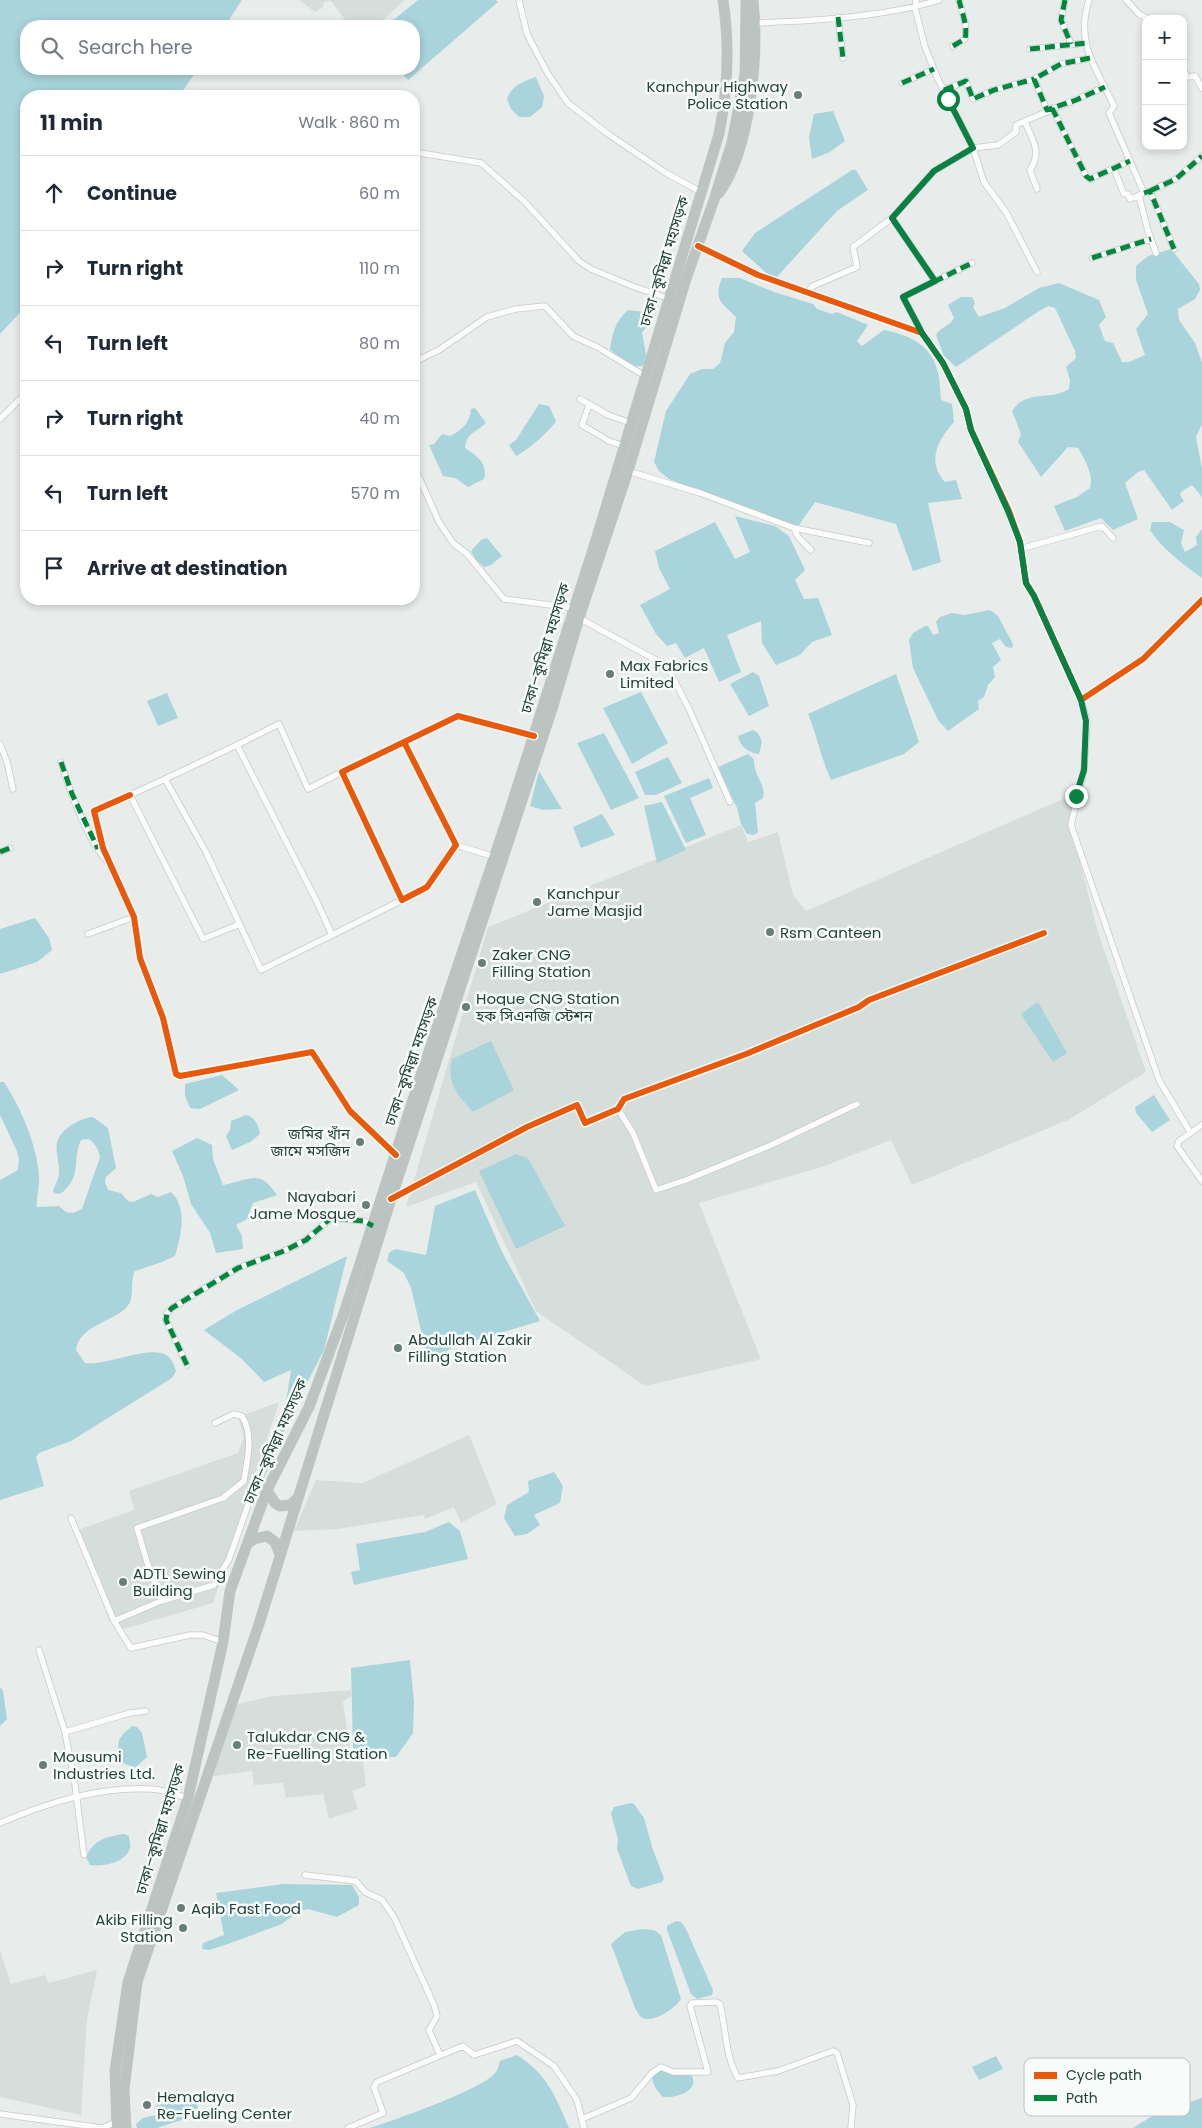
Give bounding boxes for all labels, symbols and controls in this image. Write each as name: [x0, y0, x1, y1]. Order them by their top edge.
map controls: [1142, 15, 1187, 150]
button: +: [1142, 15, 1187, 60]
search box: [20, 20, 420, 75]
icon: search: [38, 34, 66, 62]
text: Search here: [78, 34, 192, 61]
button: −: [1142, 60, 1187, 105]
place label: Kanchpur Highway Police Station: [647, 76, 789, 114]
route start: [937, 88, 960, 111]
marker: Kanchpur Highway Police Station: [792, 89, 804, 101]
button: layers: [1142, 105, 1187, 150]
text: 11 min: [40, 108, 103, 137]
text: Walk · 860 m: [298, 111, 400, 134]
icon: ahead: [40, 179, 68, 207]
text: Continue: [87, 180, 177, 207]
text: 60 m: [359, 182, 400, 205]
street label: ঢাকা–কুমিল্লা মহাসড়ক: [634, 193, 694, 330]
icon: right: [40, 254, 68, 282]
text: Turn right: [87, 255, 183, 282]
text: 110 m: [359, 257, 400, 280]
icon: left: [40, 329, 68, 357]
text: Turn left: [87, 330, 168, 357]
text: 80 m: [359, 332, 400, 355]
icon: right: [40, 404, 68, 432]
text: Turn right: [87, 405, 183, 432]
text: 40 m: [359, 407, 400, 430]
icon: left: [40, 479, 68, 507]
text: Turn left: [87, 480, 168, 507]
text: 570 m: [350, 482, 400, 505]
icon: arrive: [40, 554, 68, 582]
text: Arrive at destination: [87, 555, 288, 582]
street label: ঢাকা–কুমিল্লা মহাসড়ক: [515, 580, 575, 717]
place label: Max Fabrics Limited: [620, 655, 708, 693]
marker: Max Fabrics Limited: [604, 668, 616, 680]
route end: [1065, 785, 1088, 808]
place label: Kanchpur Jame Masjid: [547, 883, 642, 921]
marker: Kanchpur Jame Masjid: [531, 896, 543, 908]
place label: Rsm Canteen: [780, 922, 881, 943]
marker: Rsm Canteen: [764, 926, 776, 938]
place label: Zaker CNG Filling Station: [492, 944, 591, 982]
marker: Zaker CNG Filling Station: [476, 957, 488, 969]
place label: Hoque CNG Station হক সিএনজি স্টেশন: [475, 988, 620, 1026]
street label: ঢাকা–কুমিল্লা মহাসড়ক: [379, 993, 443, 1129]
marker: Hoque CNG Station হক সিএনজি স্টেশন: [460, 1001, 472, 1013]
place label: জমির খাঁন জামে মসজিদ: [270, 1123, 351, 1161]
marker: জমির খাঁন জামে মসজিদ: [354, 1136, 366, 1148]
place label: Nayabari Jame Mosque: [250, 1186, 356, 1224]
marker: Nayabari Jame Mosque: [360, 1199, 372, 1211]
place label: Abdullah Al Zakir Filling Station: [408, 1329, 533, 1367]
marker: Abdullah Al Zakir Filling Station: [392, 1342, 404, 1354]
street label: ঢাকা–কুমিল্লা মহাসড়ক: [238, 1374, 312, 1508]
place label: ADTL Sewing Building: [133, 1563, 226, 1601]
marker: ADTL Sewing Building: [117, 1576, 129, 1588]
place label: Talukdar CNG & Re-Fuelling Station: [247, 1726, 388, 1764]
marker: Talukdar CNG & Re-Fuelling Station: [231, 1739, 243, 1751]
place label: Mousumi Industries Ltd.: [53, 1746, 155, 1784]
marker: Mousumi Industries Ltd.: [37, 1759, 49, 1771]
street label: ঢাকা–কুমিল্লা মহাসড়ক: [130, 1761, 190, 1898]
place label: Aqib Fast Food: [191, 1898, 301, 1919]
marker: Aqib Fast Food: [175, 1902, 187, 1914]
place label: Akib Filling Station: [95, 1909, 173, 1947]
marker: Akib Filling Station: [177, 1922, 189, 1934]
legend: [1024, 2058, 1190, 2116]
text: Cycle path: [1066, 2065, 1142, 2085]
place label: Hemalaya Re-Fueling Center: [157, 2086, 293, 2124]
text: Path: [1066, 2088, 1098, 2108]
marker: Hemalaya Re-Fueling Center: [141, 2099, 153, 2111]

